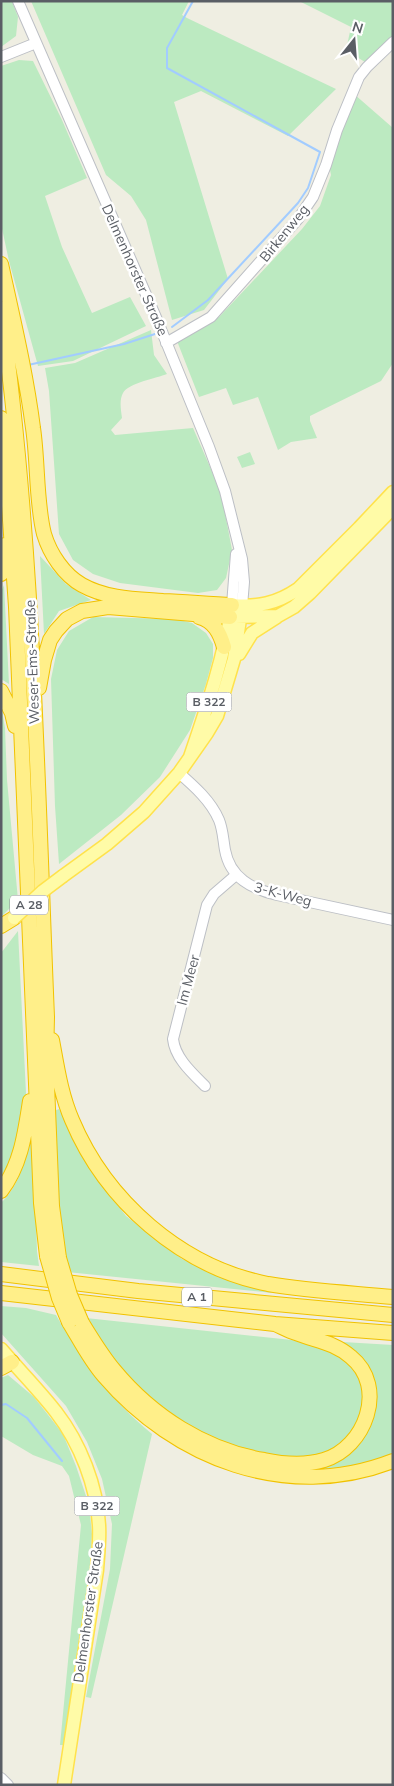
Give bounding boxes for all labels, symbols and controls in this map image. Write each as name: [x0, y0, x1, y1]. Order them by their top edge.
north arrow: [329, 15, 379, 65]
text: N: [350, 17, 365, 38]
street label: Delmenhorster Straße: [98, 201, 172, 339]
street label: Birkenweg: [255, 201, 313, 265]
street label: Weser-Ems-Straße: [21, 600, 43, 724]
road number: B 322: [186, 692, 232, 712]
street label: 3-K-Weg: [252, 878, 314, 910]
road number: A 28: [10, 896, 48, 914]
street label: Im Meer: [173, 952, 204, 1007]
road number: A 1: [182, 1288, 212, 1306]
road number: B 322: [74, 1496, 120, 1515]
street label: Delmenhorster Straße: [69, 1540, 107, 1684]

